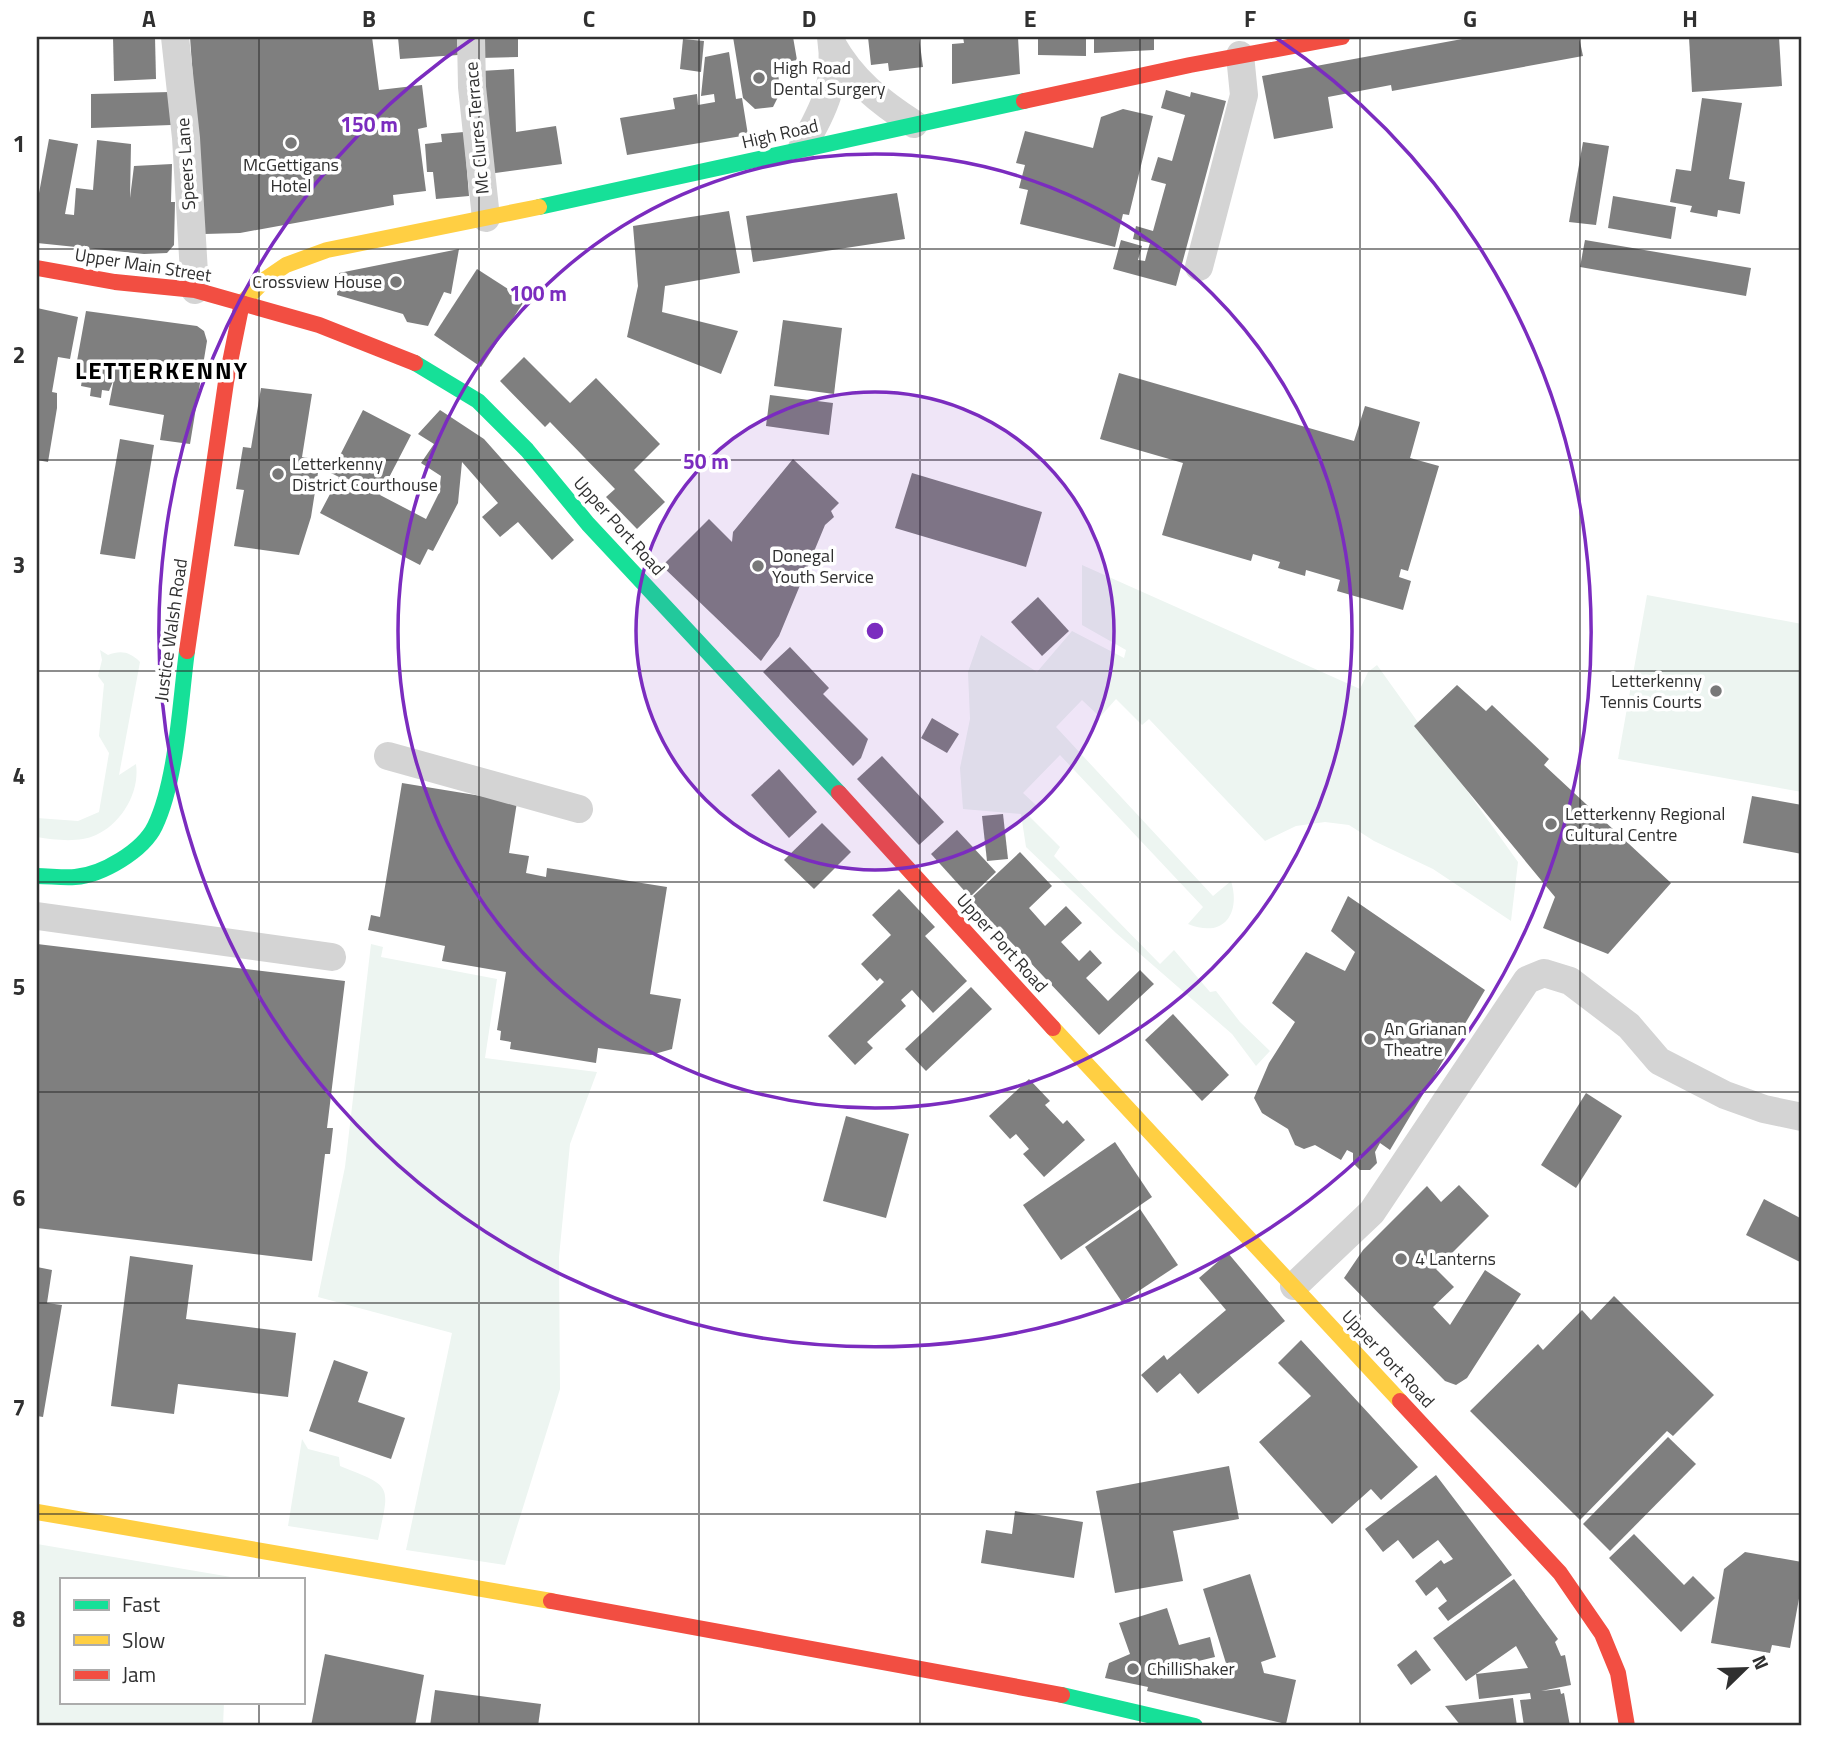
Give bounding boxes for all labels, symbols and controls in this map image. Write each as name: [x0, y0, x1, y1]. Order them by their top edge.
text: A: [142, 1, 156, 36]
text: B: [362, 1, 376, 36]
text: C: [583, 1, 595, 36]
text: D: [802, 1, 816, 36]
text: E: [1024, 1, 1036, 36]
text: F: [1244, 1, 1256, 36]
text: G: [1463, 1, 1477, 36]
text: H: [1682, 1, 1698, 36]
place label: High Road Dental Surgery: [773, 54, 886, 102]
street label: Mc Clures Terrace: [457, 61, 496, 195]
marker: High Road Dental Surgery: [751, 70, 767, 86]
text: 150 m: [340, 108, 398, 140]
street label: High Road: [739, 112, 821, 155]
street label: Speers Lane: [169, 117, 202, 211]
text: 1: [13, 126, 25, 161]
marker: McGettigans Hotel: [283, 135, 299, 151]
place label: McGettigans Hotel: [243, 151, 339, 199]
street label: Upper Main Street: [73, 240, 214, 289]
place label: Crossview House: [252, 268, 382, 295]
marker: Crossview House: [388, 274, 404, 290]
text: 100 m: [509, 277, 567, 309]
text: 2: [13, 337, 25, 372]
district label: LETTERKENNY: [75, 352, 249, 388]
text: 50 m: [683, 445, 729, 477]
place label: Letterkenny District Courthouse: [292, 450, 438, 498]
marker: Letterkenny District Courthouse: [270, 466, 286, 482]
street label: Upper Port Road: [567, 470, 671, 581]
place label: Donegal Youth Service: [772, 542, 874, 590]
text: 3: [13, 547, 25, 582]
street label: Justice Walsh Road: [147, 557, 194, 703]
marker: Donegal Youth Service: [750, 558, 766, 574]
centre of rings: [863, 619, 887, 643]
place label: Letterkenny Tennis Courts: [1600, 667, 1702, 715]
marker: Letterkenny Tennis Courts: [1708, 683, 1724, 699]
text: 4: [13, 758, 25, 793]
place label: Letterkenny Regional Cultural Centre: [1565, 800, 1725, 848]
marker: Letterkenny Regional Cultural Centre: [1543, 816, 1559, 832]
street label: Upper Port Road: [950, 887, 1054, 998]
text: 5: [13, 969, 25, 1004]
place label: An Grianan Theatre: [1384, 1015, 1467, 1063]
marker: An Grianan Theatre: [1362, 1031, 1378, 1047]
text: 6: [13, 1180, 26, 1215]
place label: 4 Lanterns: [1415, 1245, 1496, 1272]
marker: 4 Lanterns: [1393, 1251, 1409, 1267]
street label: Upper Port Road: [1336, 1304, 1441, 1414]
text: 7: [13, 1390, 25, 1425]
legend: [60, 1578, 304, 1704]
text: Fast: [122, 1588, 161, 1620]
text: 8: [13, 1601, 26, 1636]
text: Slow: [122, 1624, 165, 1656]
north arrow: [1710, 1634, 1780, 1704]
text: N: [1745, 1650, 1777, 1674]
place label: ChilliShaker: [1147, 1655, 1235, 1682]
text: Jam: [122, 1658, 156, 1690]
marker: ChilliShaker: [1125, 1661, 1141, 1677]

